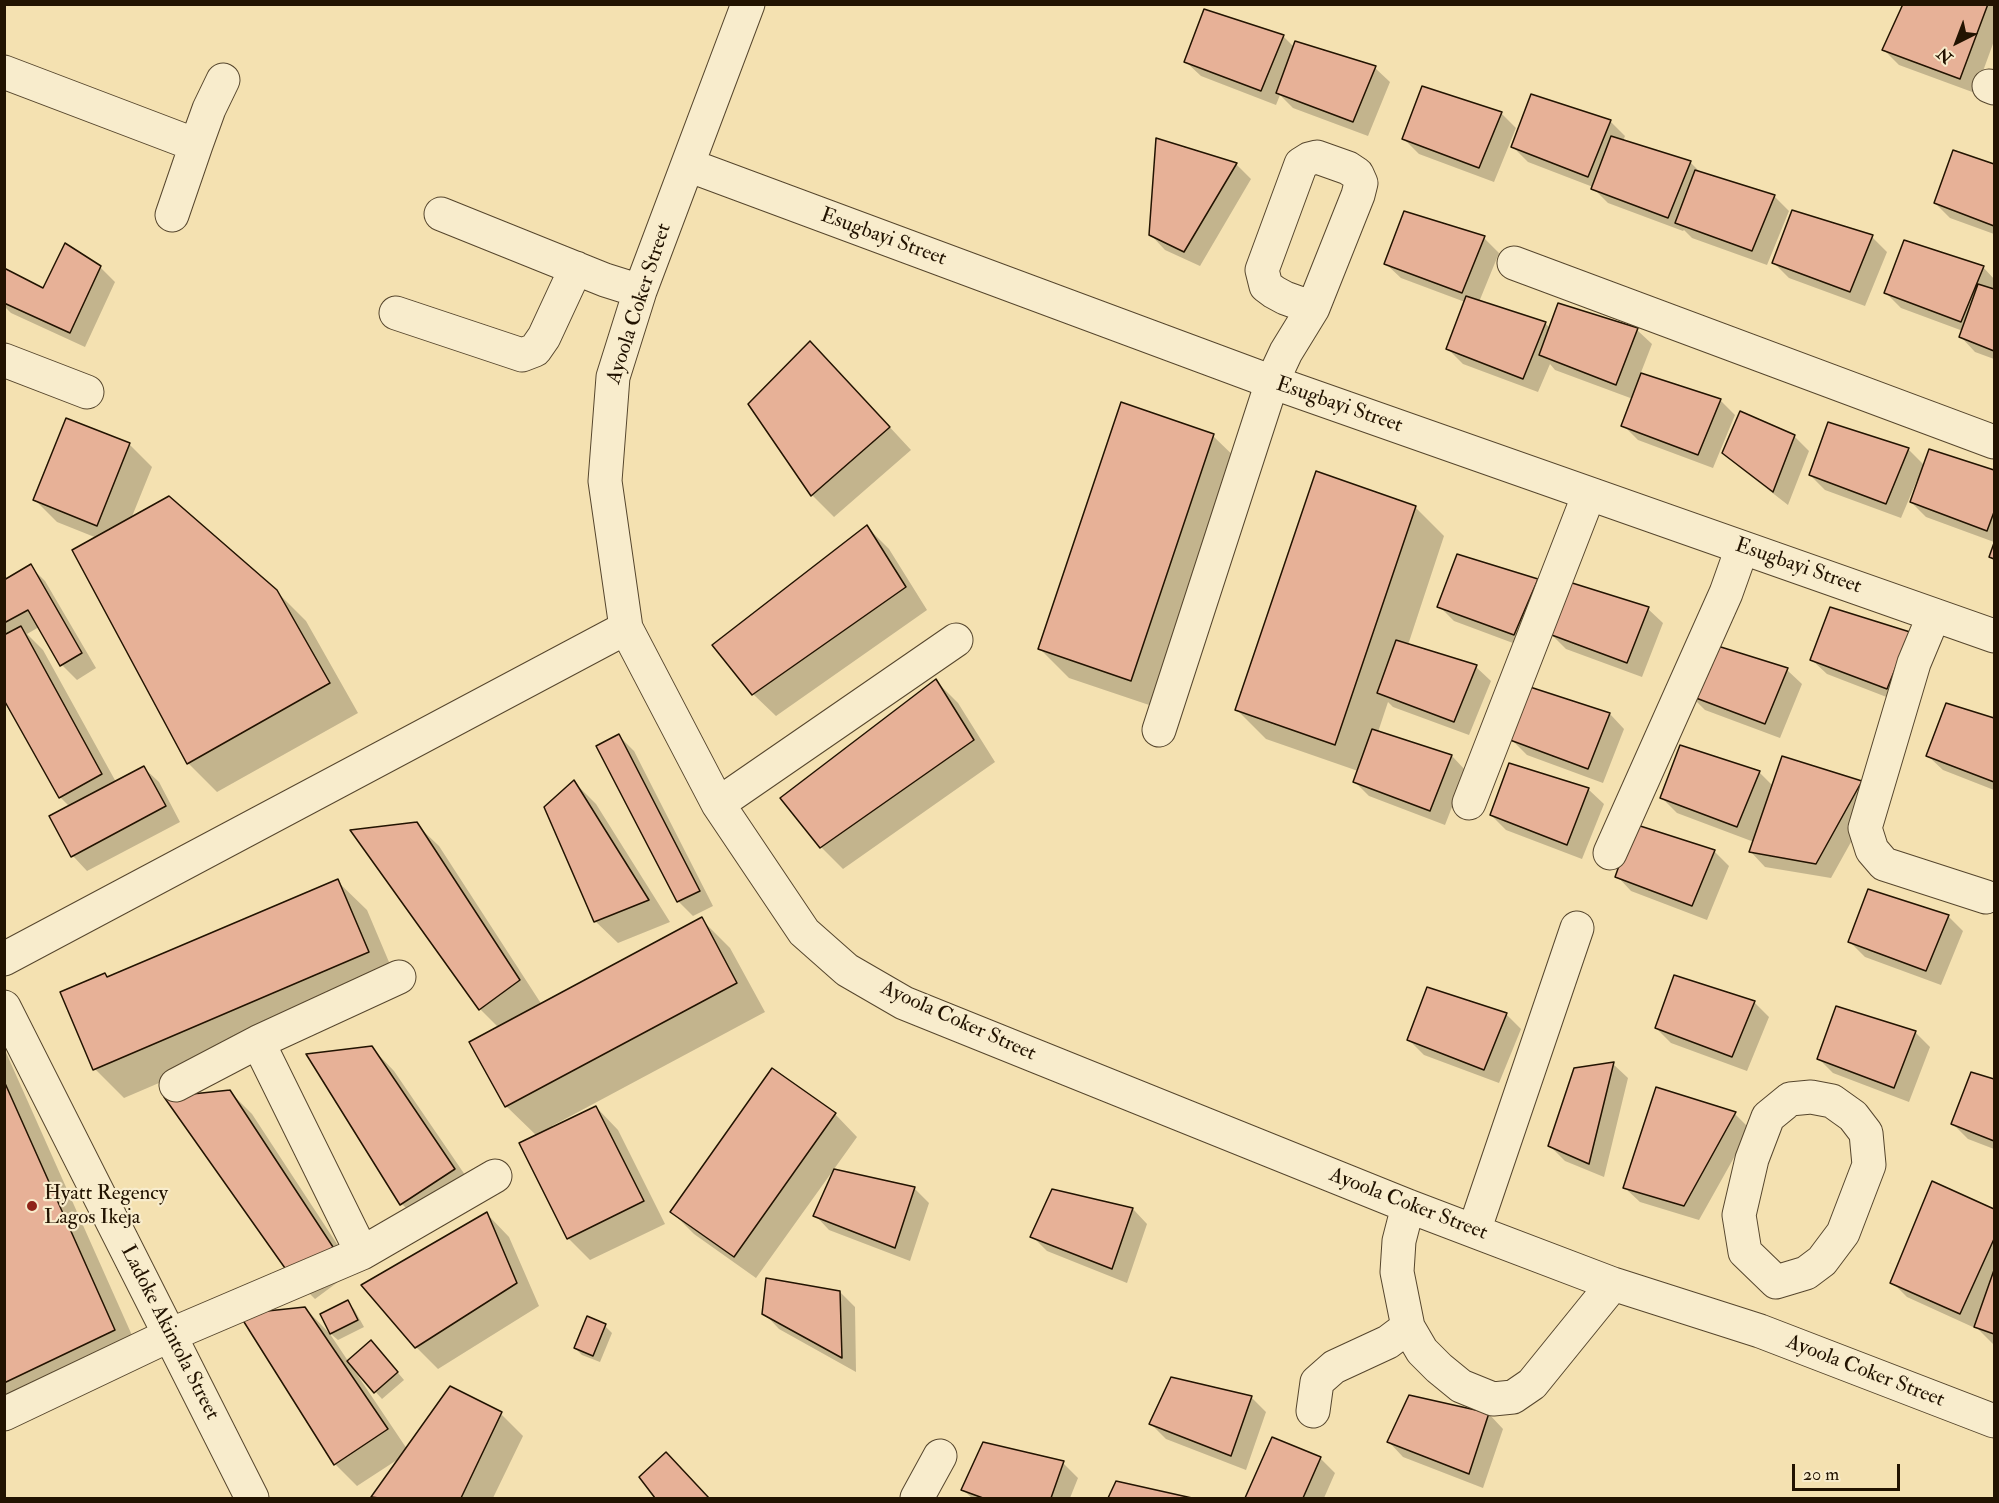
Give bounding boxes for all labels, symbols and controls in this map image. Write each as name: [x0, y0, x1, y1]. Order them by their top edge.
north arrow: [1927, 12, 1987, 72]
text: N: [1933, 43, 1957, 68]
street label: Esugbayi Street: [817, 204, 949, 272]
street label: Ayoola Coker Street: [602, 221, 678, 387]
street label: Esugbayi Street: [1272, 373, 1406, 439]
street label: Esugbayi Street: [1731, 534, 1865, 600]
street label: Ayoola Coker Street: [876, 976, 1040, 1068]
street label: Ayoola Coker Street: [1325, 1163, 1491, 1247]
place label: Hyatt Regency Lagos Ikeja: [44, 1181, 168, 1231]
marker: Hyatt Regency Lagos Ikeja: [25, 1199, 39, 1213]
street label: Ladoke Akintola Street: [114, 1241, 224, 1425]
street label: Ayoola Coker Street: [1782, 1330, 1948, 1414]
scale bar: [1795, 1452, 1903, 1490]
text: 20 m: [1803, 1463, 1839, 1486]

